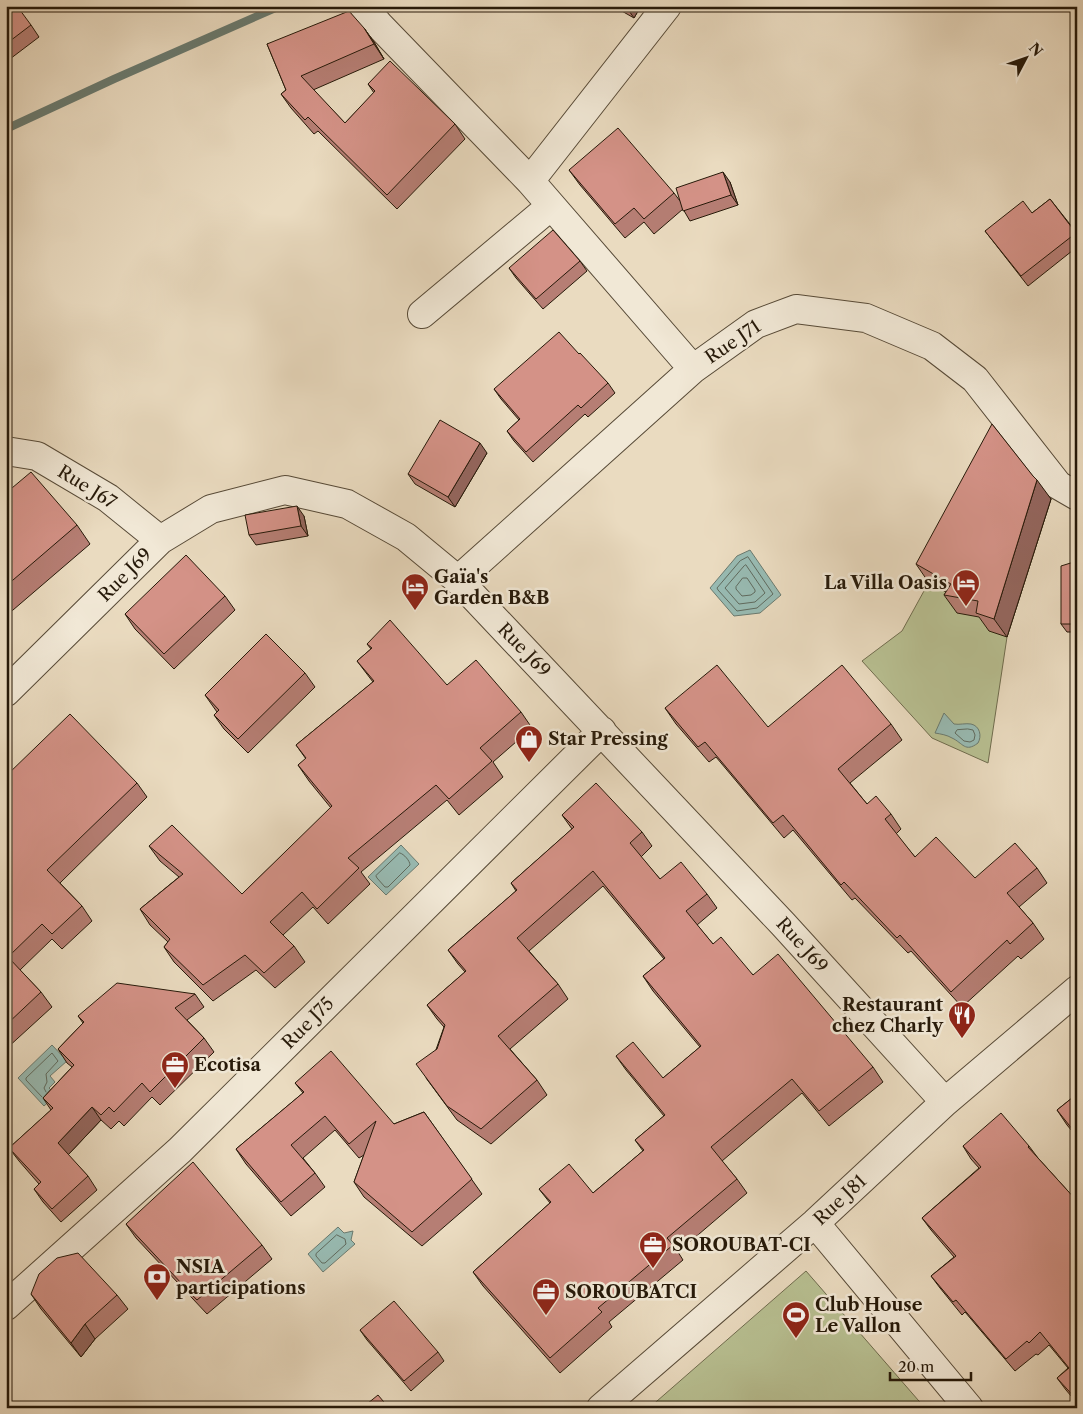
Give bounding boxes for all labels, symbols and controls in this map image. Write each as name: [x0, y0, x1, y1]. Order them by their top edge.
north arrow: [1000, 32, 1050, 82]
text: N: [1025, 39, 1047, 60]
street label: Rue J71: [701, 315, 765, 368]
street label: Rue J67: [54, 460, 120, 514]
street label: Rue J69: [94, 544, 156, 606]
place label: Gaïa's Garden B&B: [434, 566, 549, 609]
hotel icon: La Villa Oasis: [951, 568, 981, 607]
hotel icon: Gaïa's Garden B&B: [400, 572, 430, 611]
place label: La Villa Oasis: [824, 572, 947, 594]
street label: Rue J69: [493, 618, 555, 682]
shop icon: Star Pressing: [514, 724, 544, 763]
place label: Star Pressing: [548, 728, 668, 750]
street label: Rue J69: [771, 913, 833, 977]
street label: Rue J75: [277, 992, 339, 1054]
place label: Restaurant chez Charly: [832, 994, 944, 1037]
restaurant icon: Restaurant chez Charly: [947, 1000, 977, 1039]
office icon: Ecotisa: [160, 1050, 190, 1089]
place label: Ecotisa: [194, 1054, 261, 1076]
street label: Rue J81: [809, 1170, 871, 1230]
office icon: SOROUBAT-CI: [638, 1230, 668, 1269]
place label: SOROUBAT-CI: [672, 1234, 811, 1256]
place label: NSIA participations: [176, 1256, 306, 1299]
bank icon: NSIA participations: [142, 1262, 172, 1301]
office icon: SOROUBATCI: [531, 1277, 561, 1316]
place label: SOROUBATCI: [565, 1281, 697, 1303]
place label: Club House Le Vallon: [815, 1294, 923, 1337]
sports icon: Club House Le Vallon: [781, 1300, 811, 1339]
scale bar: [890, 1349, 972, 1381]
text: 20 m: [898, 1357, 934, 1376]

